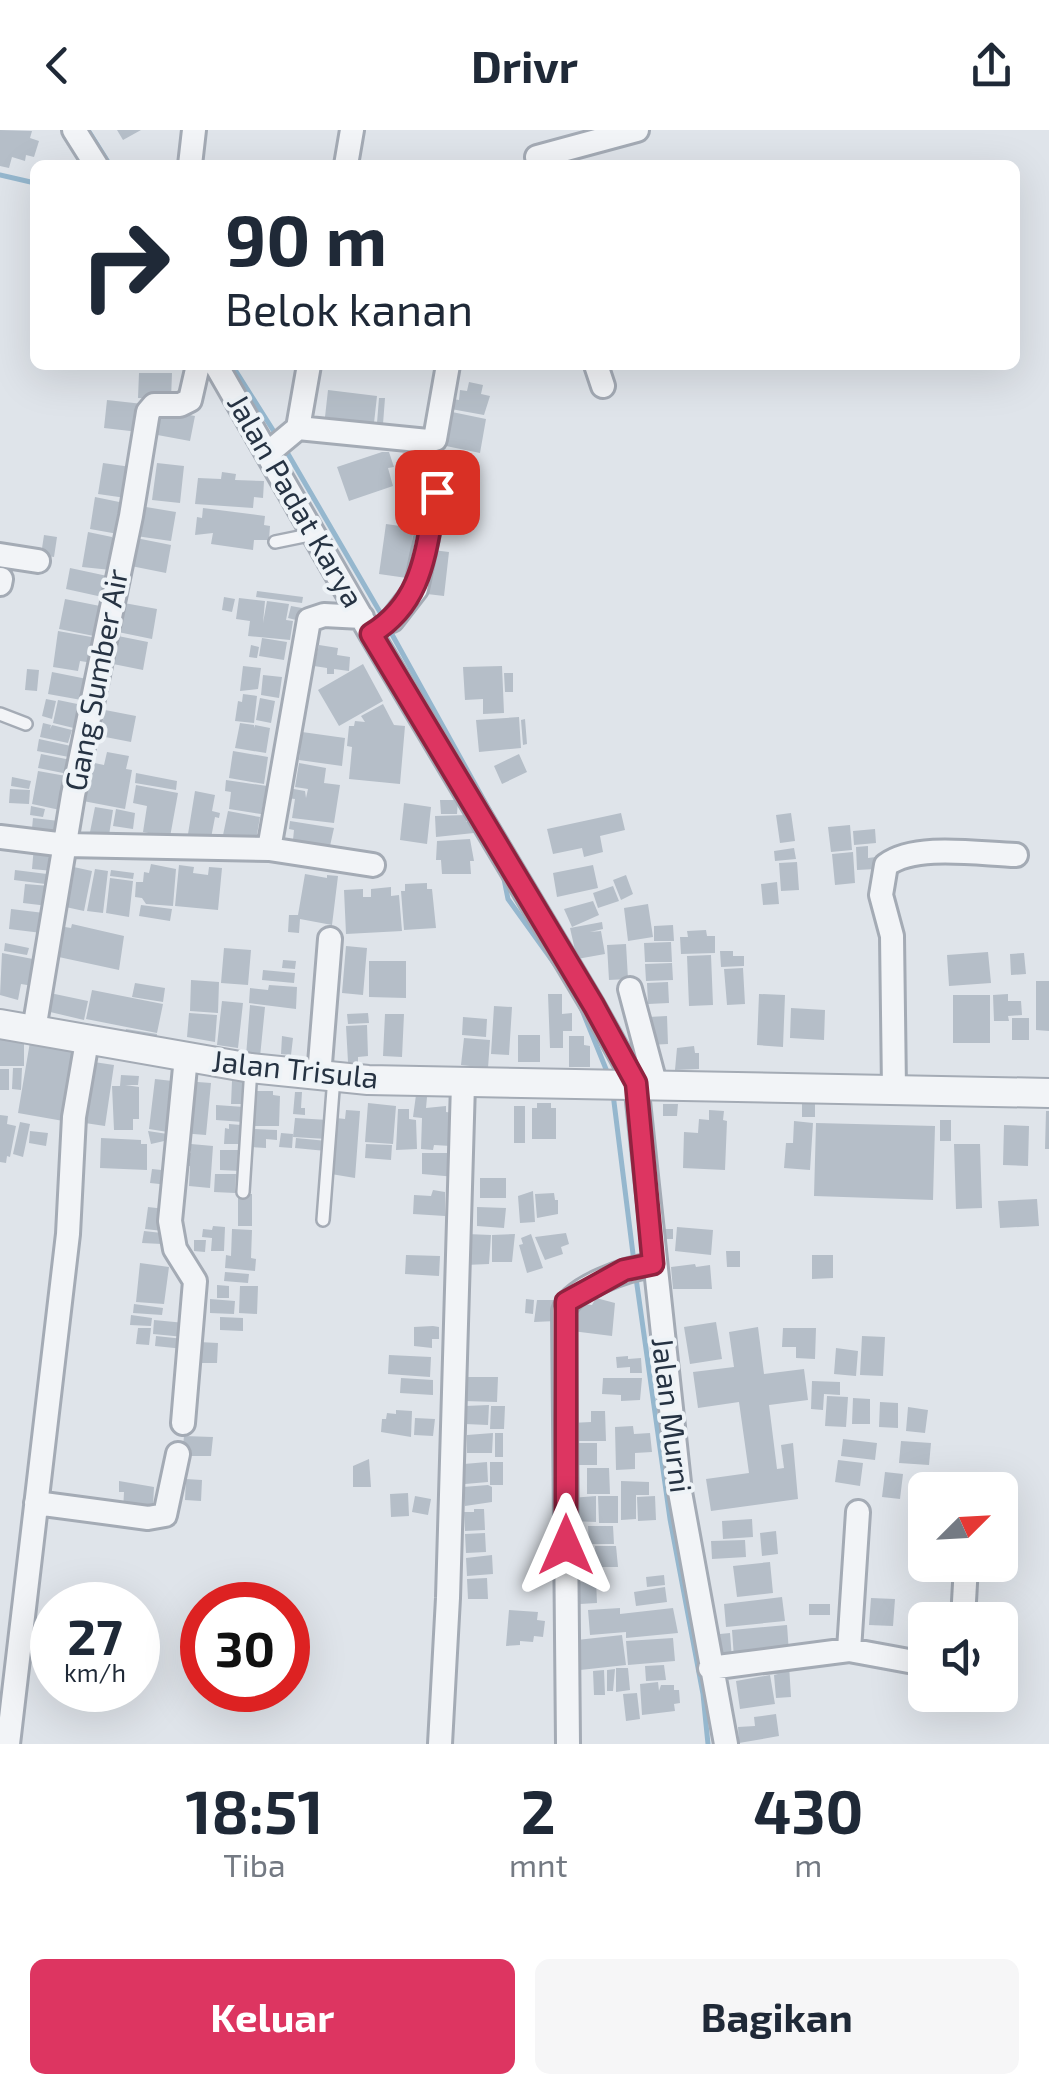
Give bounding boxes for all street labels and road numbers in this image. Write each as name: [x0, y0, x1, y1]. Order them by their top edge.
street label: Jalan Padat Karya: [221, 387, 372, 613]
street label: Gang Sumber Air: [56, 566, 134, 794]
street label: Jalan Trisula: [210, 1041, 380, 1095]
street label: Jalan Murni: [646, 1335, 700, 1495]

